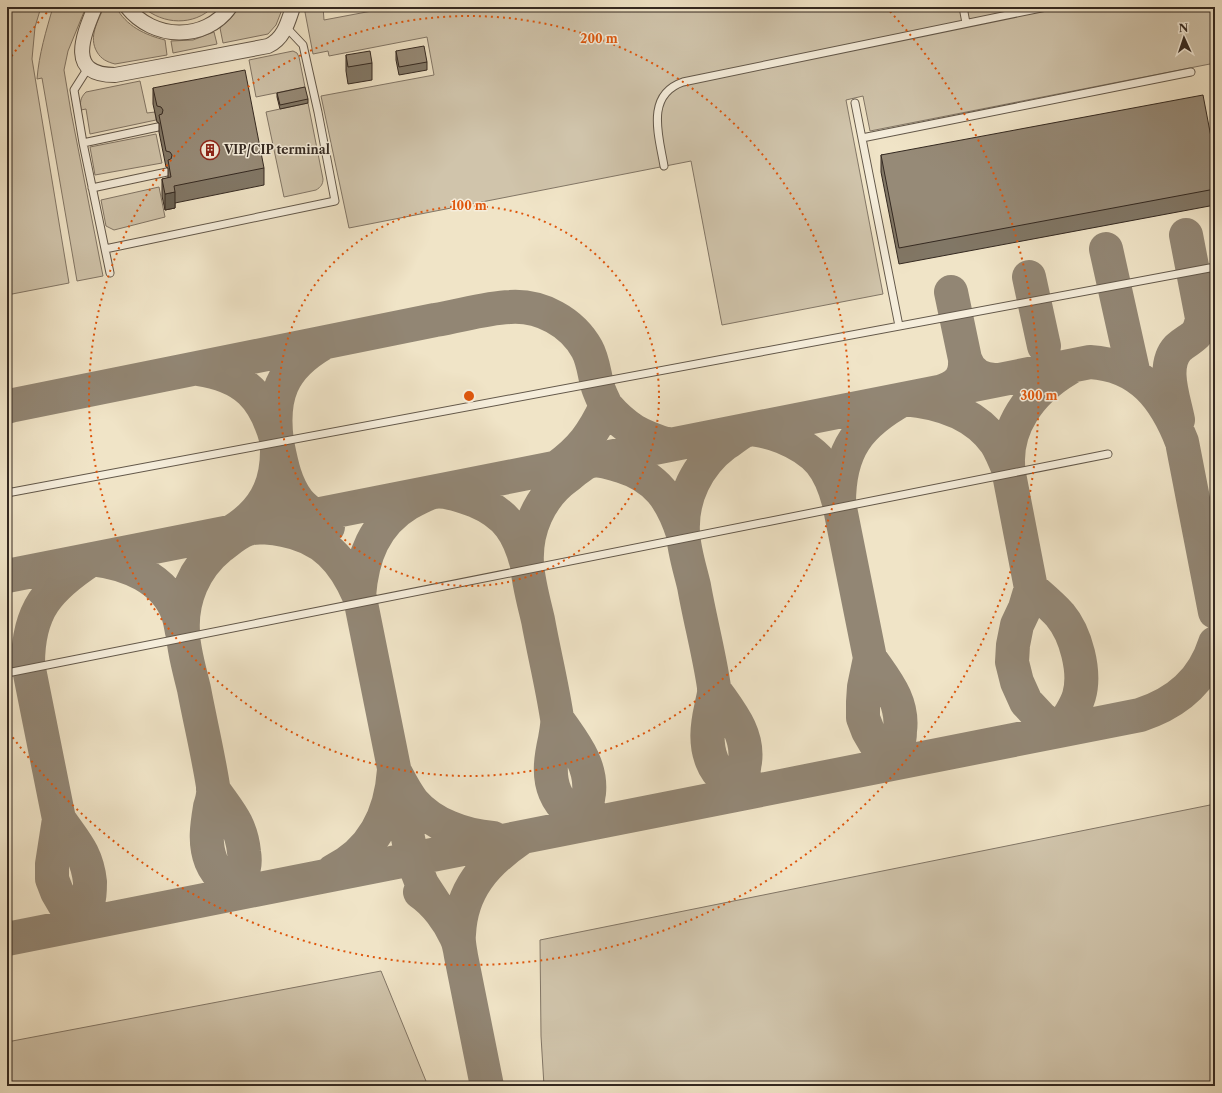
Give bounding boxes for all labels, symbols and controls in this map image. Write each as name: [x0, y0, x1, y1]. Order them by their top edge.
north arrow: [1164, 18, 1204, 58]
text: N: [1178, 21, 1189, 35]
text: 200 m: [580, 31, 618, 46]
building icon: VIP/CIP terminal: [199, 139, 221, 161]
place label: VIP/CIP terminal: [223, 142, 330, 157]
text: 100 m: [451, 198, 487, 213]
text: 300 m: [1020, 388, 1058, 403]
centre of rings: [462, 389, 476, 403]

